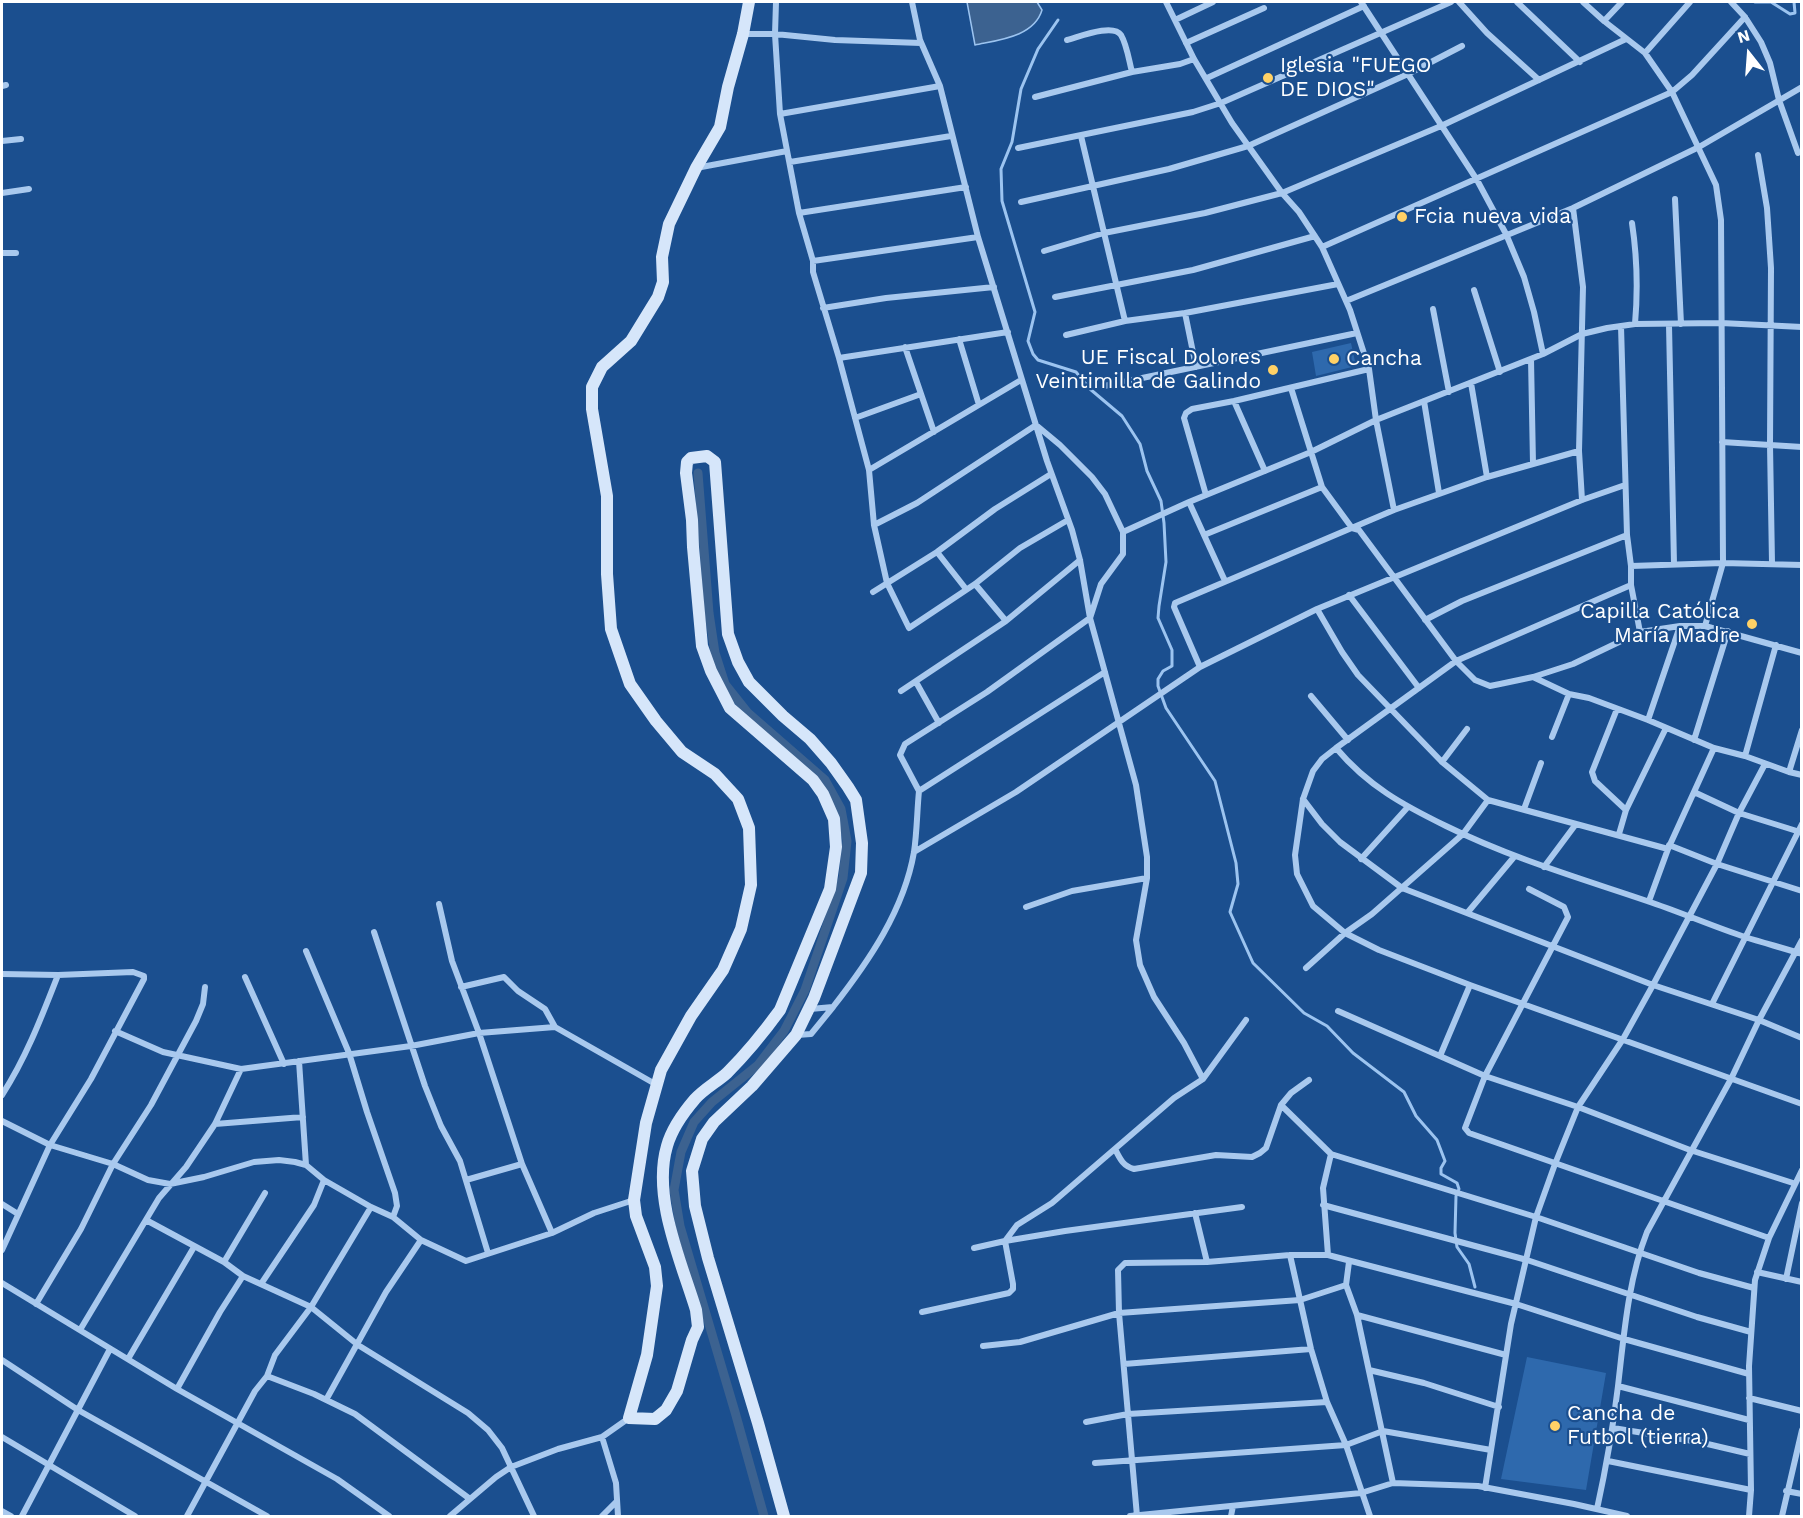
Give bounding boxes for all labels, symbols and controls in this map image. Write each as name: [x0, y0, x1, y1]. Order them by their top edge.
north arrow: [1719, 24, 1779, 84]
text: N: [1735, 25, 1752, 47]
place label: Iglesia "FUEGO DE DIOS": [1280, 53, 1432, 103]
marker: Iglesia "FUEGO DE DIOS": [1261, 71, 1275, 85]
place label: Fcia nueva vida: [1414, 204, 1571, 230]
marker: Fcia nueva vida: [1395, 210, 1409, 224]
place label: UE Fiscal Dolores Veintimilla de Galindo: [1036, 345, 1261, 395]
place label: Cancha: [1346, 346, 1422, 372]
marker: Cancha: [1327, 352, 1341, 366]
marker: UE Fiscal Dolores Veintimilla de Galindo: [1266, 363, 1280, 377]
place label: Capilla Católica María Madre: [1580, 599, 1740, 649]
marker: Capilla Católica María Madre: [1745, 617, 1759, 631]
place label: Cancha de Futbol (tierra): [1567, 1401, 1709, 1451]
marker: Cancha de Futbol (tierra): [1548, 1419, 1562, 1433]

